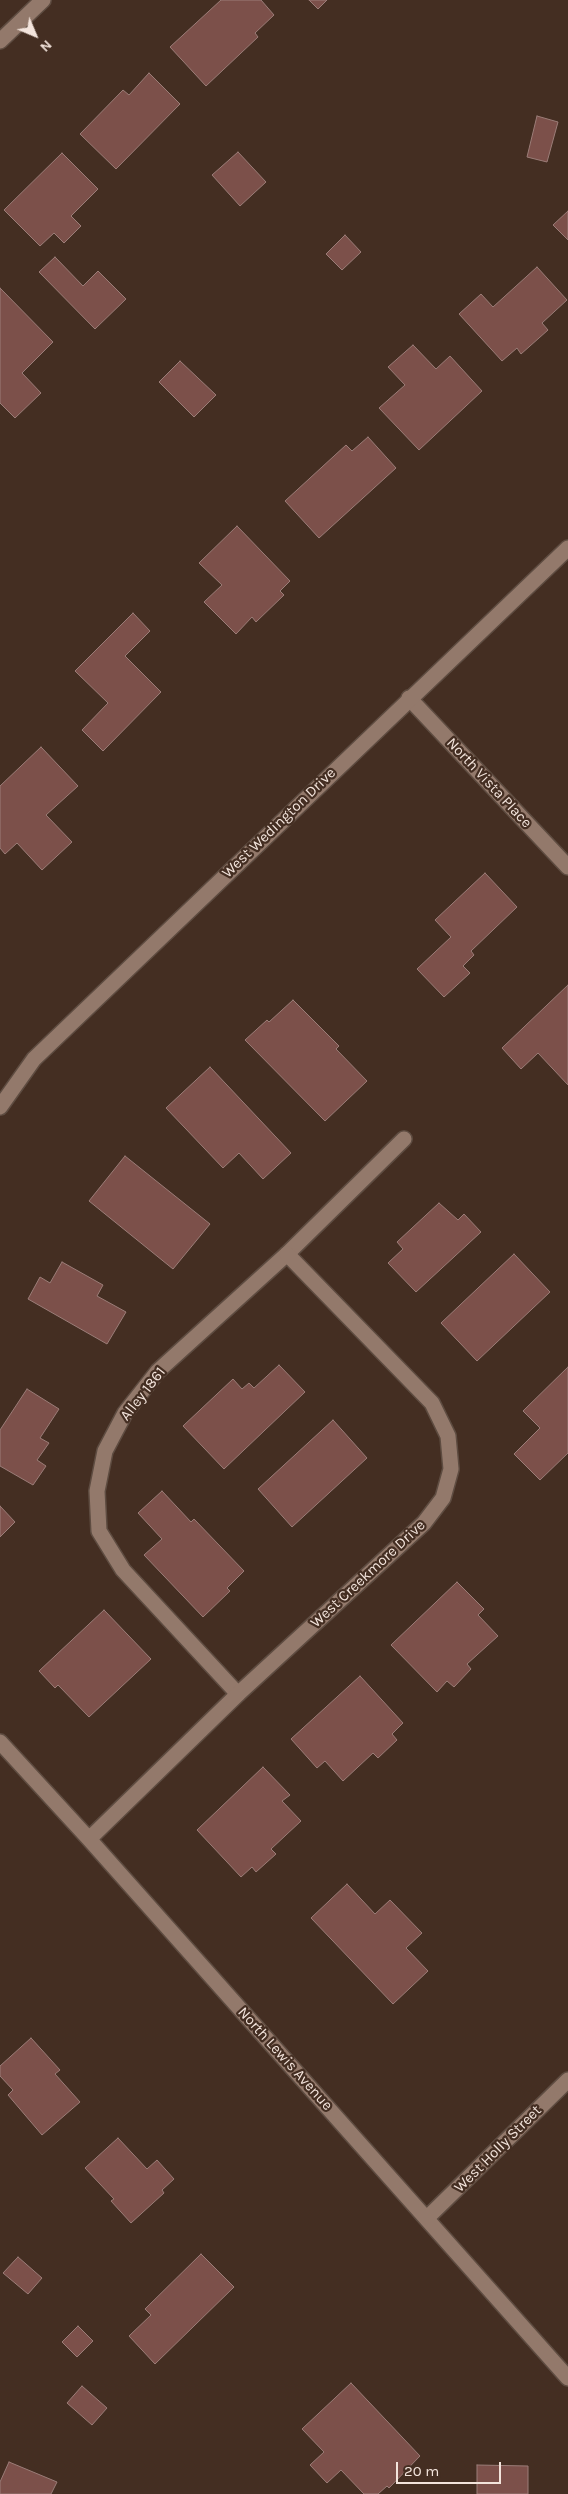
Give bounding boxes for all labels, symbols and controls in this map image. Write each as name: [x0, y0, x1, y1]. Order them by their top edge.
north arrow: [10, 10, 60, 60]
text: N: [36, 36, 56, 56]
street label: North Vista Place: [443, 734, 535, 832]
street label: West Wedington Drive: [219, 764, 339, 882]
street label: Alley 1861: [117, 1364, 169, 1424]
street label: West Creekmore Drive: [307, 1516, 429, 1632]
street label: North Lewis Avenue: [234, 2004, 336, 2114]
street label: West Holly Street: [451, 2102, 545, 2196]
scale bar: [398, 2452, 503, 2484]
text: 20 m: [404, 2462, 439, 2480]

